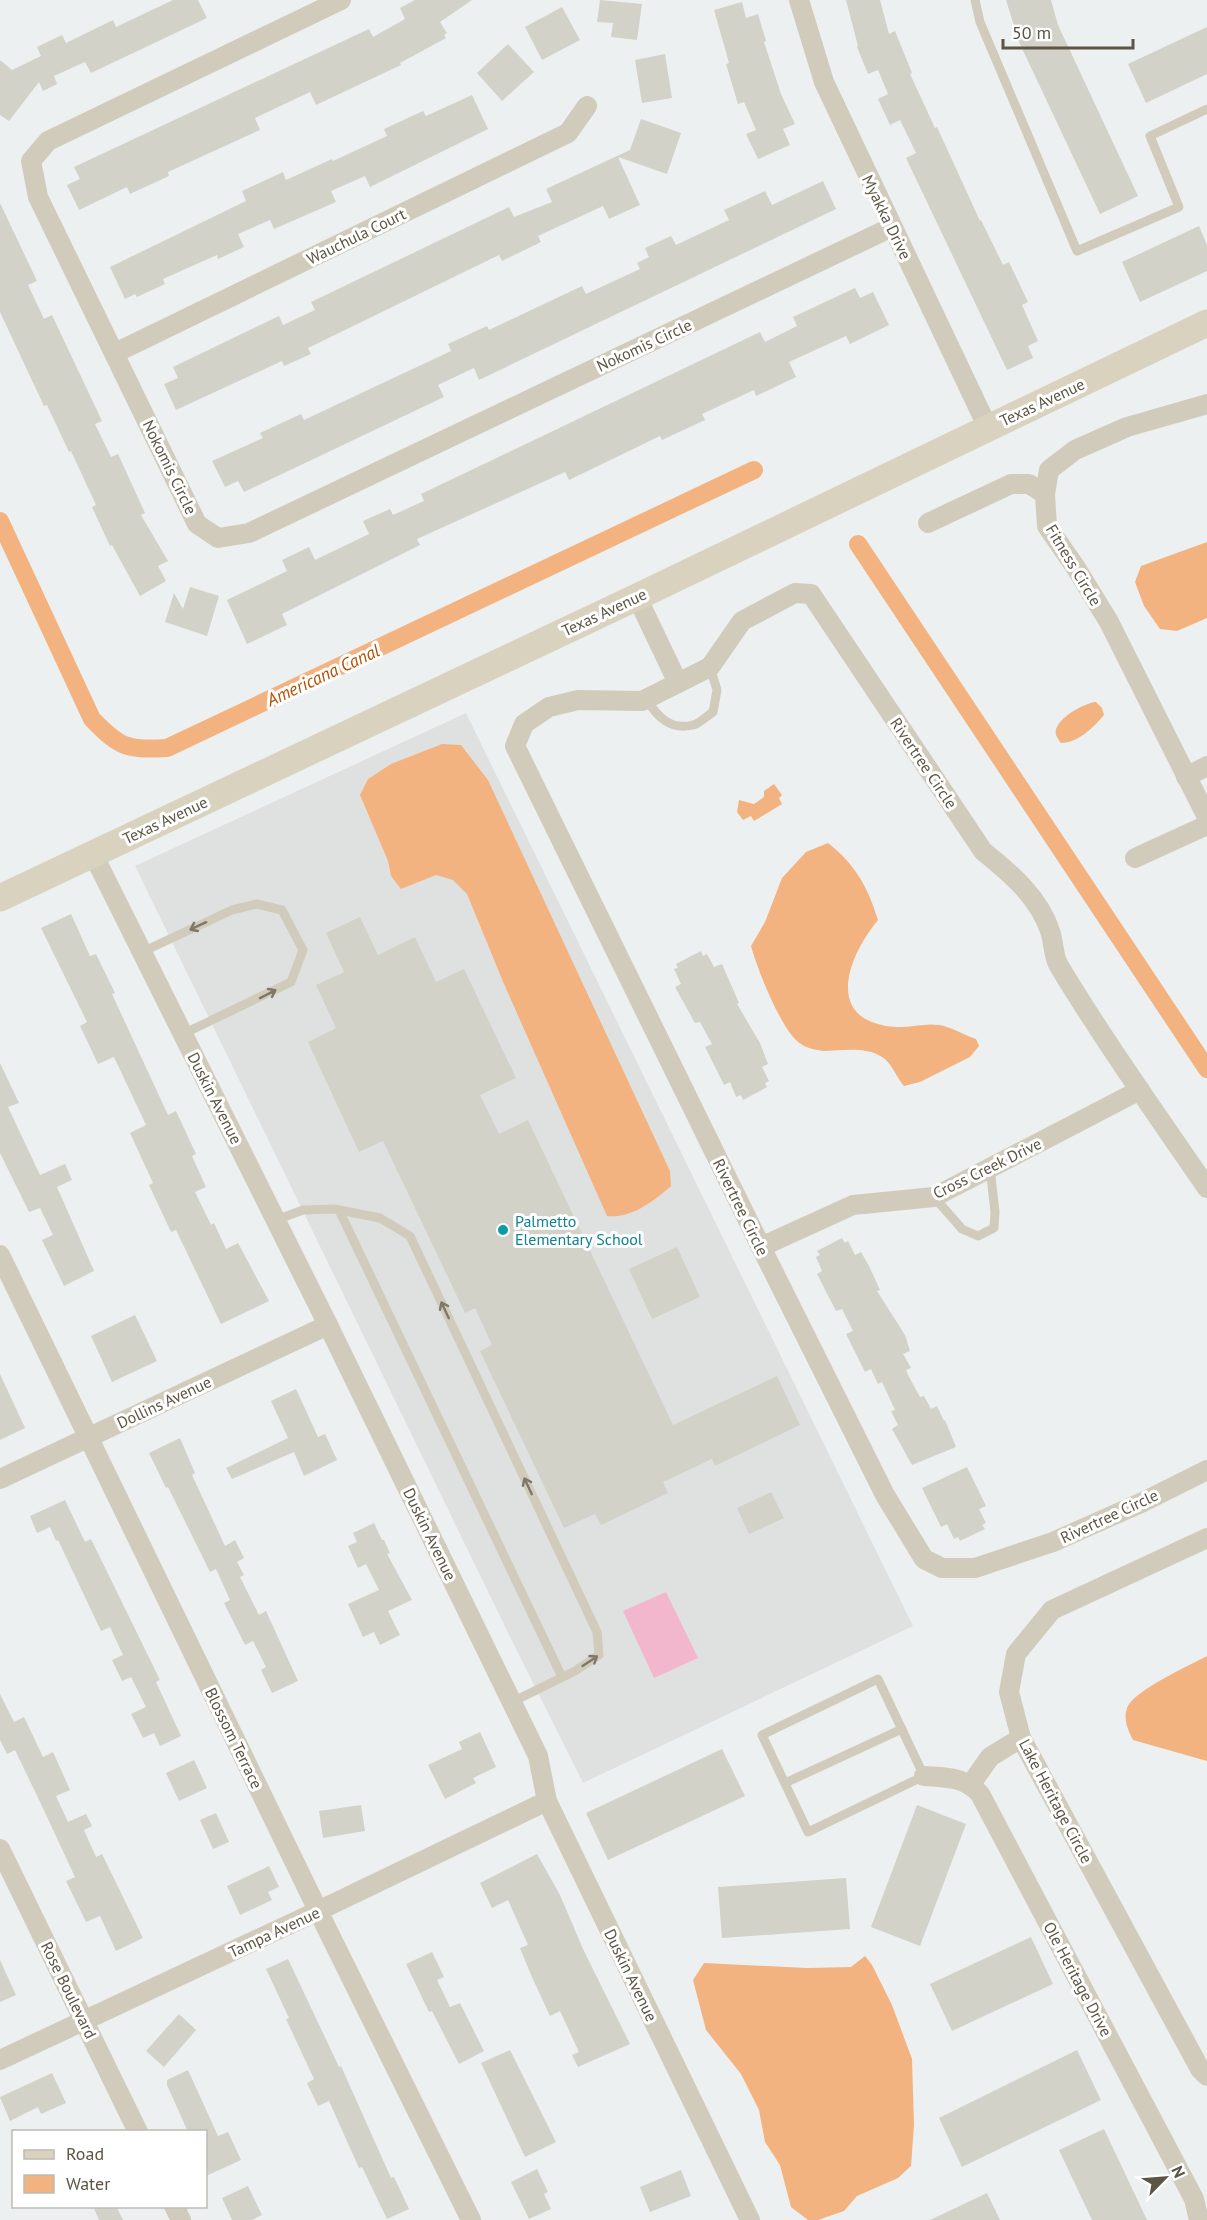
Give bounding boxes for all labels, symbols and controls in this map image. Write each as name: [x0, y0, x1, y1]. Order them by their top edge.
scale bar: [1003, 12, 1134, 50]
text: 50 m: [1012, 21, 1051, 44]
street label: Myakka Drive: [858, 172, 916, 262]
street label: Wauchula Court: [303, 203, 409, 269]
street label: Nokomis Circle: [593, 314, 695, 376]
street label: Texas Avenue: [996, 374, 1088, 430]
street label: Nokomis Circle: [139, 417, 201, 517]
street label: Fitness Circle: [1042, 521, 1106, 609]
street label: Texas Avenue: [558, 584, 650, 640]
water label: Americana Canal: [262, 639, 383, 712]
street label: Rivertree Circle: [886, 714, 962, 812]
street label: Texas Avenue: [119, 792, 211, 848]
one-way arrow: [189, 920, 207, 932]
one-way arrow: [258, 987, 276, 999]
street label: Duskin Avenue: [183, 1049, 247, 1147]
street label: Cross Creek Drive: [929, 1133, 1045, 1203]
street label: Rivertree Circle: [709, 1155, 773, 1259]
place label: Palmetto Elementary School: [515, 1211, 643, 1249]
marker: Palmetto Elementary School: [496, 1223, 510, 1237]
one-way arrow: [438, 1302, 450, 1320]
street label: Dollins Avenue: [114, 1371, 214, 1433]
one-way arrow: [522, 1478, 534, 1496]
street label: Duskin Avenue: [399, 1485, 461, 1583]
street label: Rivertree Circle: [1057, 1485, 1161, 1547]
one-way arrow: [581, 1655, 598, 1667]
street label: Blossom Terrace: [201, 1684, 267, 1792]
street label: Lake Heritage Circle: [1015, 1736, 1097, 1866]
street label: Tampa Avenue: [225, 1902, 323, 1962]
street label: Ole Heritage Drive: [1039, 1918, 1117, 2040]
street label: Duskin Avenue: [600, 1926, 662, 2024]
street label: Rose Boulevard: [37, 1938, 101, 2042]
legend: [12, 2130, 207, 2208]
text: Road: [66, 2142, 104, 2165]
north arrow: [1135, 2148, 1195, 2208]
text: N: [1167, 2163, 1190, 2181]
text: Water: [66, 2172, 110, 2195]

